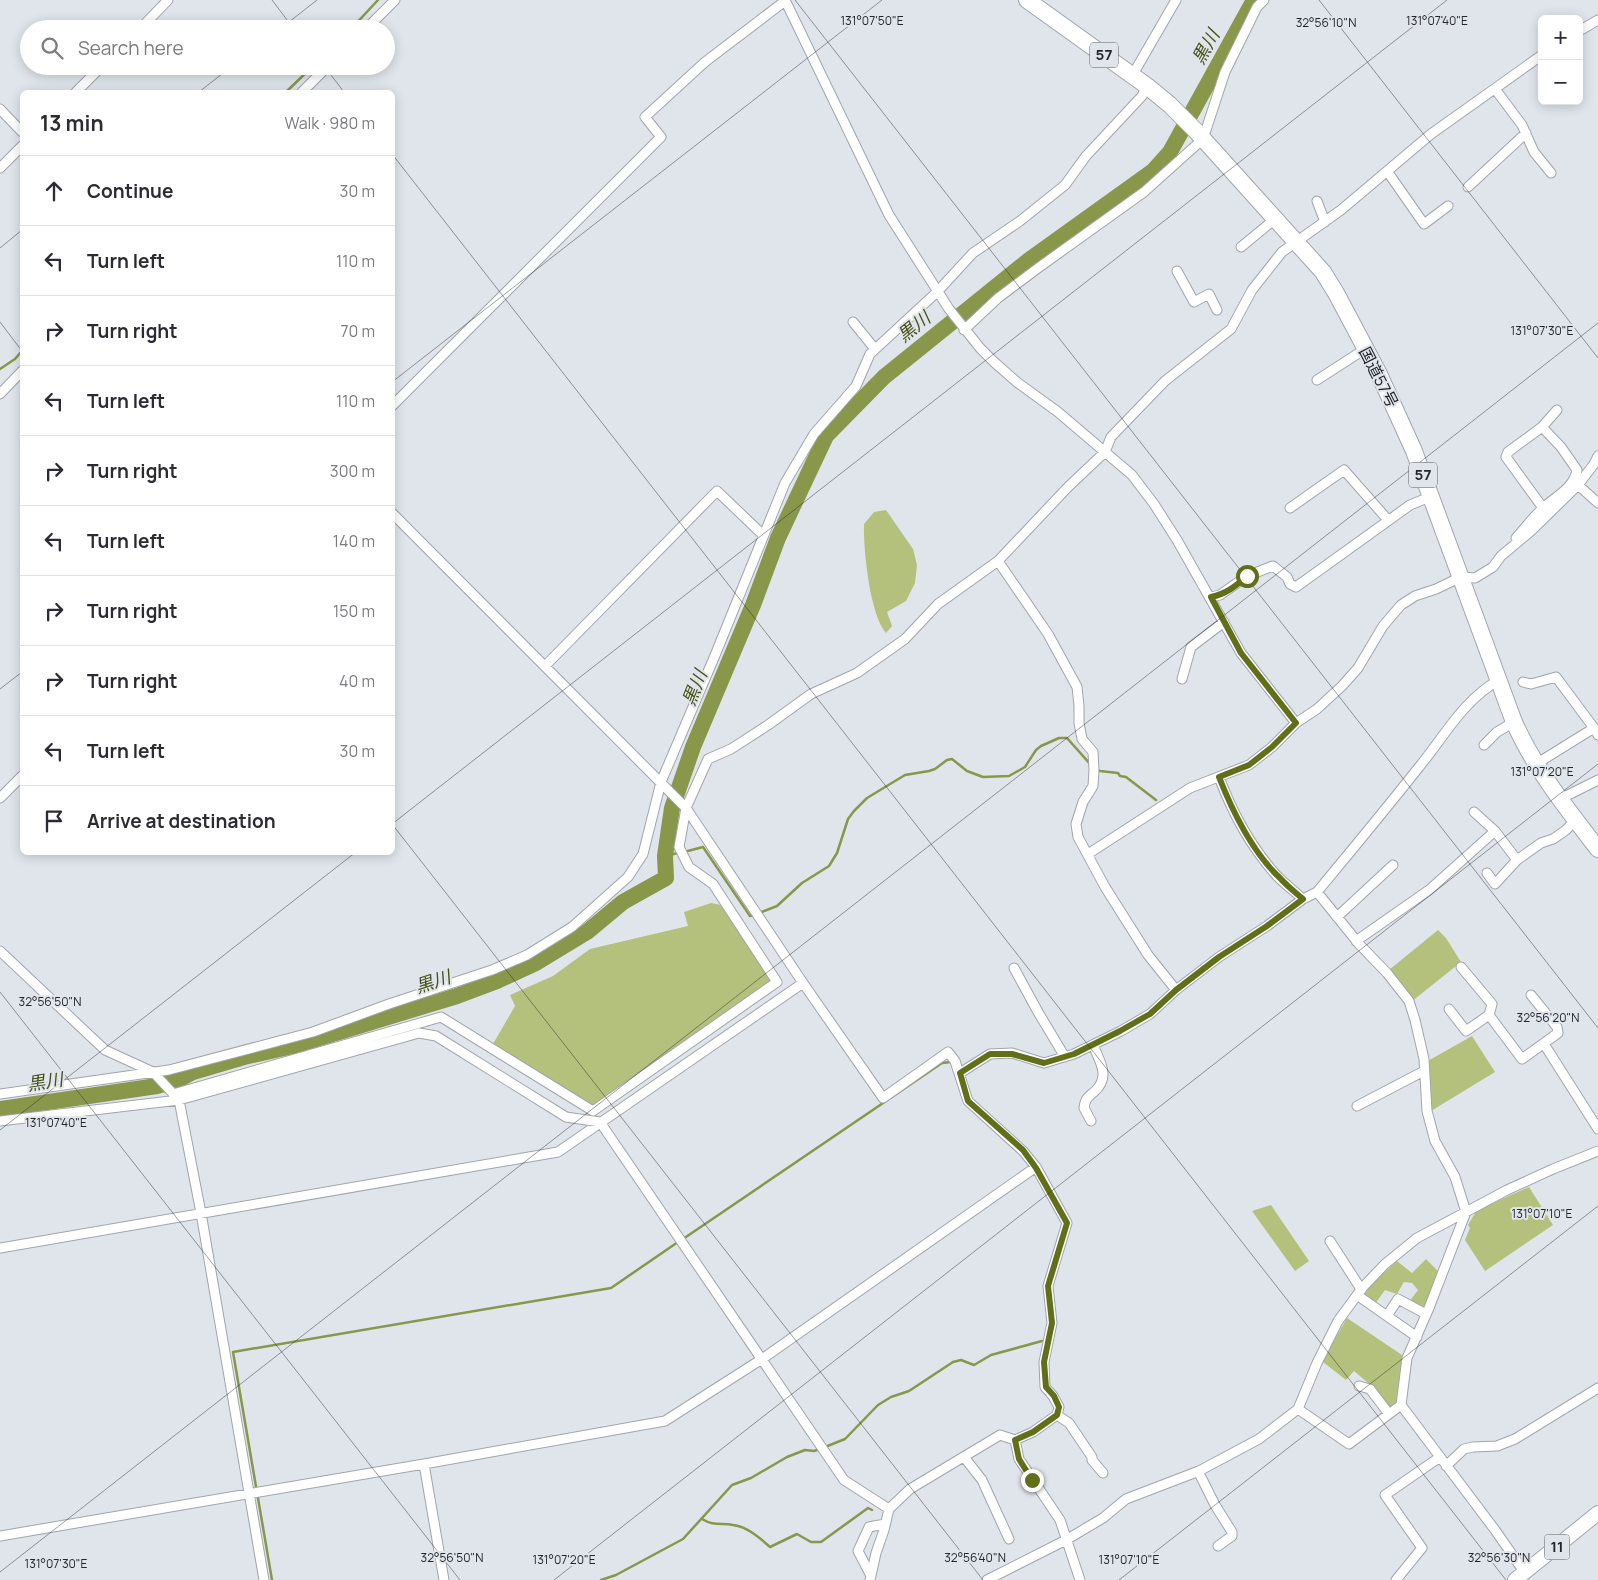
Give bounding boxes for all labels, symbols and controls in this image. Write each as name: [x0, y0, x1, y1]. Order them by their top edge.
text: 131°07'50"E: [840, 12, 904, 29]
text: 131°07'40"E: [1406, 12, 1468, 29]
text: 32°56'10"N: [1296, 14, 1356, 31]
map controls: [1538, 15, 1583, 105]
button: +: [1538, 15, 1583, 60]
search box: [20, 20, 395, 75]
water label: 黒川: [1186, 23, 1225, 68]
icon: search: [38, 34, 66, 62]
text: Search here: [78, 35, 184, 61]
road number: 57: [1090, 42, 1118, 68]
button: −: [1538, 60, 1583, 105]
text: 13 min: [40, 109, 104, 137]
text: Walk · 980 m: [284, 112, 375, 134]
icon: ahead: [40, 177, 68, 205]
text: Continue: [87, 178, 173, 204]
text: 30 m: [340, 180, 375, 202]
icon: left: [40, 247, 68, 275]
text: Turn left: [87, 248, 165, 274]
text: 110 m: [336, 250, 375, 272]
water label: 黒川: [892, 304, 936, 347]
icon: right: [40, 317, 68, 345]
text: Turn right: [87, 318, 177, 344]
text: 70 m: [340, 320, 375, 342]
text: 131°07'30"E: [1511, 322, 1574, 339]
street label: 国道57号: [1354, 343, 1404, 411]
icon: left: [40, 387, 68, 415]
text: Turn left: [87, 388, 165, 414]
text: 110 m: [336, 390, 375, 412]
icon: right: [40, 457, 68, 485]
text: Turn right: [87, 458, 177, 484]
text: 300 m: [330, 460, 375, 482]
road number: 57: [1409, 462, 1437, 488]
icon: left: [40, 527, 68, 555]
text: Turn left: [87, 528, 165, 554]
text: 140 m: [333, 530, 375, 552]
route start: [1236, 565, 1259, 588]
icon: right: [40, 597, 68, 625]
text: Turn right: [87, 598, 177, 624]
text: 150 m: [333, 600, 375, 622]
water label: 黒川: [676, 665, 713, 709]
icon: right: [40, 667, 68, 695]
text: Turn right: [87, 668, 177, 694]
text: 40 m: [339, 670, 375, 692]
icon: left: [40, 737, 68, 765]
text: Turn left: [87, 738, 165, 764]
text: 30 m: [340, 740, 375, 762]
text: 131°07'20"E: [1510, 763, 1574, 780]
icon: arrive: [40, 807, 68, 835]
text: Arrive at destination: [87, 808, 276, 834]
water label: 黒川: [412, 963, 455, 998]
text: 32°56'50"N: [19, 993, 81, 1010]
text: 32°56'20"N: [1517, 1009, 1579, 1026]
water label: 黒川: [25, 1066, 66, 1096]
text: 131°07'40"E: [25, 1114, 87, 1131]
text: 131°07'10"E: [1512, 1205, 1573, 1222]
route end: [1021, 1469, 1044, 1492]
road number: 11: [1544, 1534, 1570, 1560]
text: 32°56'50"N: [421, 1549, 483, 1566]
text: 32°56'40"N: [944, 1549, 1006, 1566]
text: 32°56'30"N: [1468, 1549, 1530, 1566]
text: 131°07'20"E: [532, 1551, 596, 1568]
text: 131°07'10"E: [1099, 1551, 1160, 1568]
text: 131°07'30"E: [25, 1555, 88, 1572]

